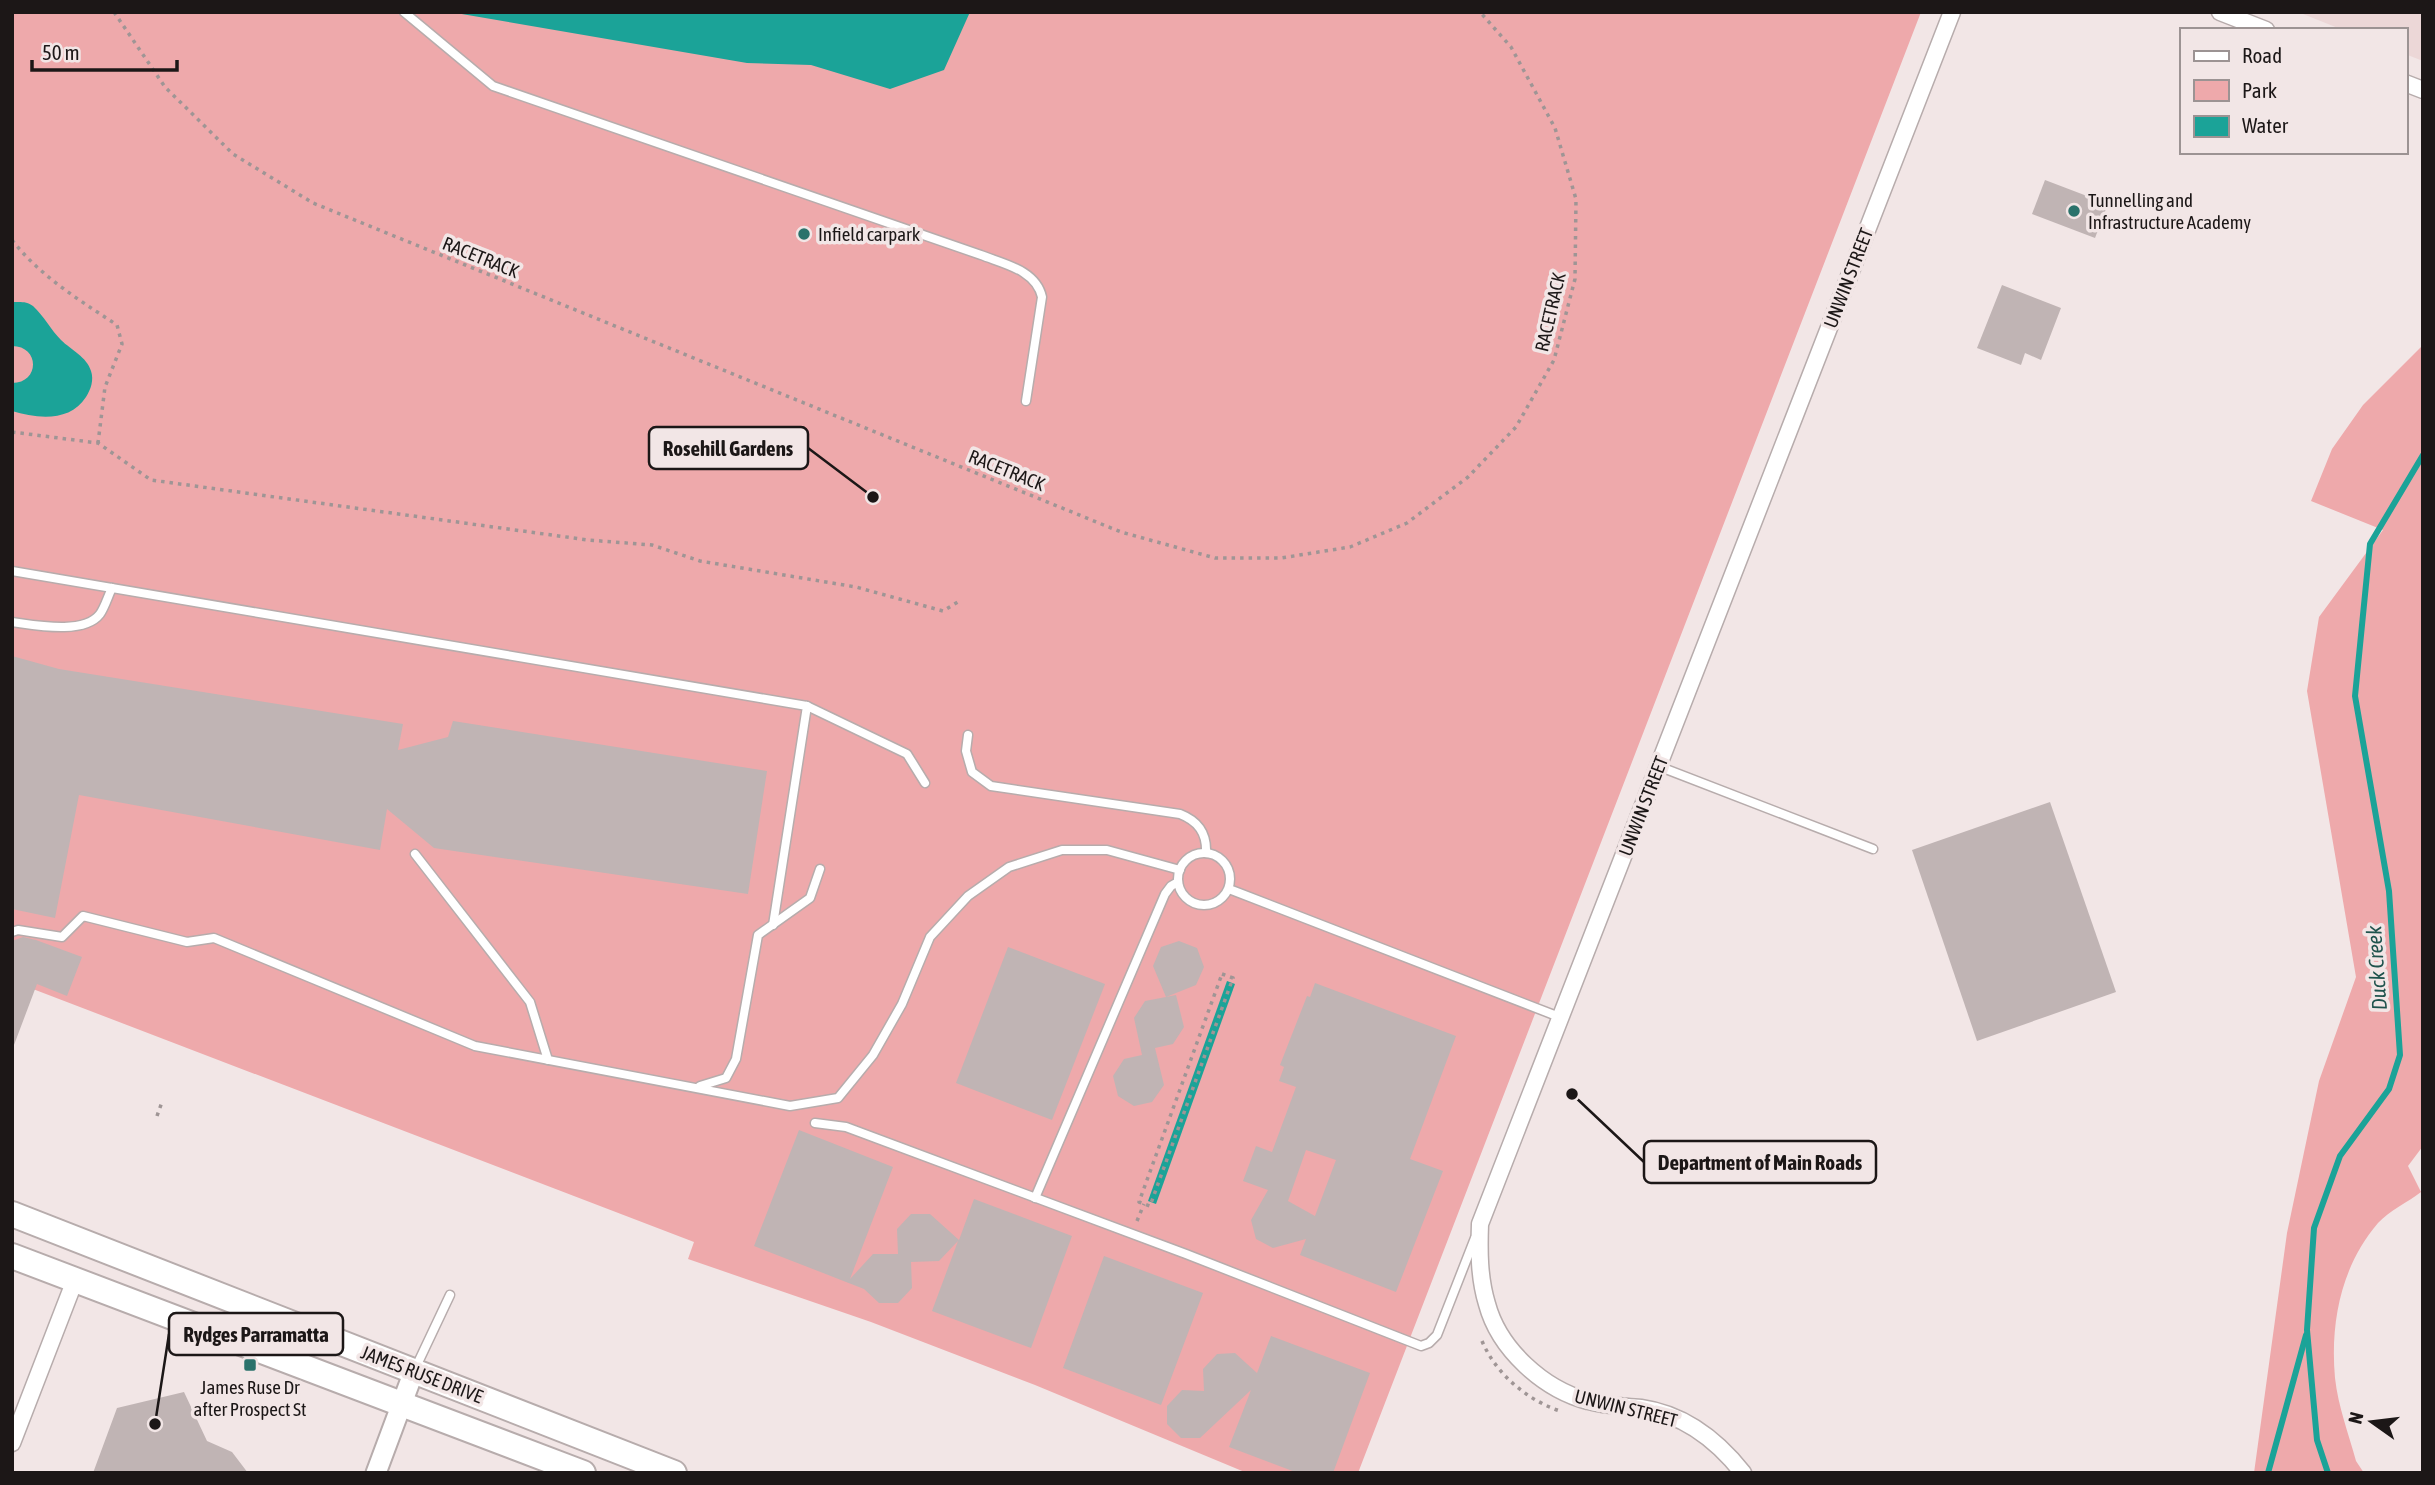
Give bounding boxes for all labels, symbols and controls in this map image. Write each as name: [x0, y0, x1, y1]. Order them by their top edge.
scale bar: [32, 28, 177, 72]
legend: [2180, 28, 2407, 154]
text: 50 m: [42, 40, 80, 64]
text: Road: [2242, 43, 2282, 67]
text: Park: [2242, 78, 2277, 102]
text: Water: [2242, 113, 2289, 137]
place label: Tunnelling and Infrastructure Academy: [2088, 189, 2251, 233]
marker: Tunnelling and Infrastructure Academy: [2066, 203, 2082, 219]
place label: Infield carpark: [818, 223, 921, 245]
street label: UNWIN STREET: [1819, 224, 1877, 331]
marker: Infield carpark: [796, 226, 812, 242]
street label: RACETRACK: [440, 232, 523, 283]
street label: RACETRACK: [1530, 270, 1570, 354]
callout: Rosehill Gardens: [649, 427, 808, 469]
text: Rosehill Gardens: [663, 436, 794, 460]
street label: RACETRACK: [966, 445, 1049, 496]
street label: UNWIN STREET: [1614, 752, 1672, 859]
water label: Duck Creek: [2361, 924, 2391, 1011]
callout: Department of Main Roads: [1644, 1141, 1876, 1183]
text: Department of Main Roads: [1658, 1150, 1863, 1174]
callout: Rydges Parramatta: [169, 1313, 343, 1355]
text: Rydges Parramatta: [183, 1322, 329, 1346]
street label: JAMES RUSE DRIVE: [358, 1341, 486, 1407]
marker: James Ruse Dr after Prospect St: [242, 1357, 258, 1373]
place label: James Ruse Dr after Prospect St: [194, 1376, 306, 1420]
street label: UNWIN STREET: [1572, 1385, 1680, 1432]
north arrow: [2337, 1387, 2407, 1457]
text: N: [2343, 1410, 2368, 1426]

